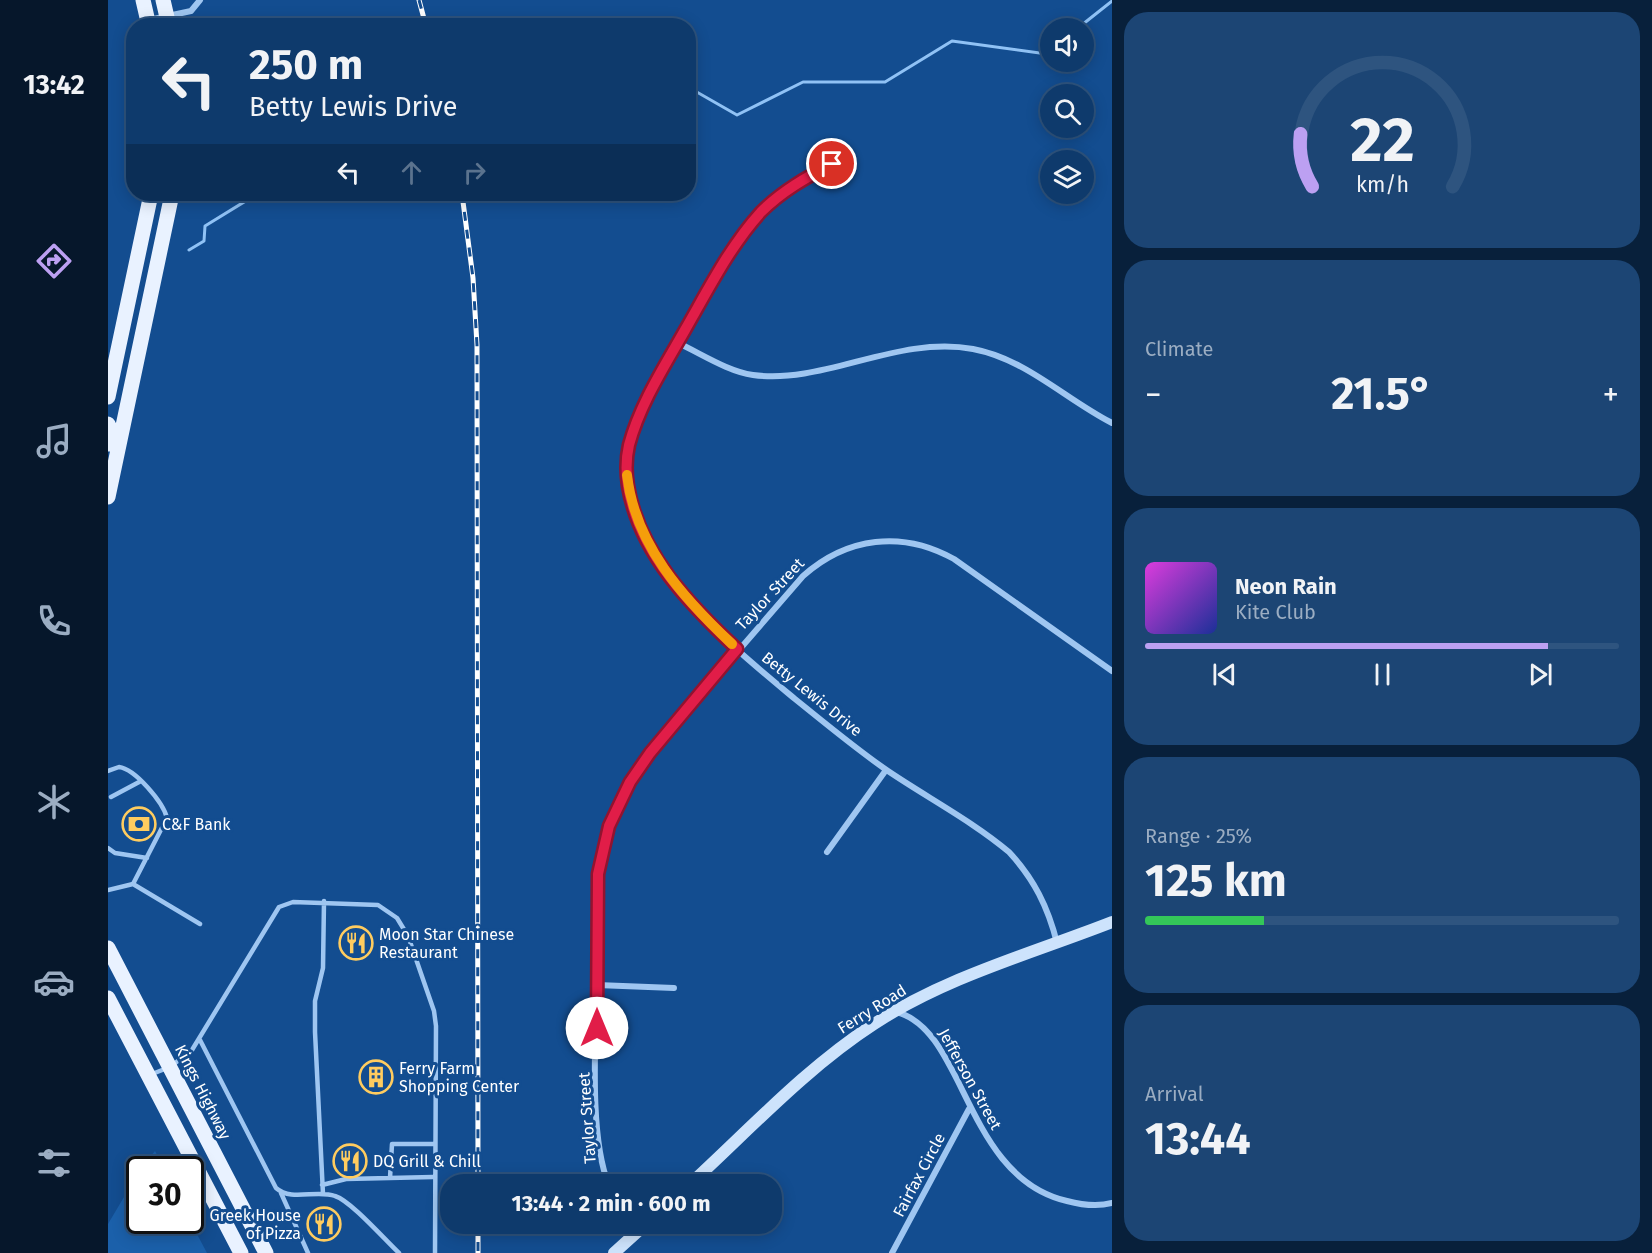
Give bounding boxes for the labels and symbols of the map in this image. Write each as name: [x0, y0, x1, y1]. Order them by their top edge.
pin: [806, 138, 857, 189]
street label: Taylor Street: [732, 554, 808, 634]
street label: Betty Lewis Drive: [758, 648, 866, 740]
bank icon: C&F Bank: [121, 806, 157, 842]
place label: C&F Bank: [162, 815, 231, 834]
restaurant icon: Moon Star Chinese Restaurant: [338, 925, 374, 961]
place label: Moon Star Chinese Restaurant: [379, 925, 514, 962]
street label: Ferry Road: [834, 980, 910, 1038]
position arrow: [565, 996, 629, 1060]
street label: Jefferson Street: [934, 1025, 1006, 1133]
street label: Kings Highway: [171, 1041, 235, 1143]
building icon: Ferry Farm Shopping Center: [358, 1059, 394, 1095]
place label: Ferry Farm Shopping Center: [399, 1059, 520, 1096]
street label: Taylor Street: [574, 1071, 600, 1164]
street label: Fairfax Circle: [889, 1130, 949, 1220]
restaurant icon: DQ Grill & Chill: [332, 1143, 368, 1179]
place label: DQ Grill & Chill: [373, 1152, 481, 1171]
speed limit sign: 30: [126, 1156, 204, 1234]
place label: Greek House of Pizza: [210, 1206, 301, 1243]
restaurant icon: Greek House of Pizza: [306, 1206, 342, 1242]

